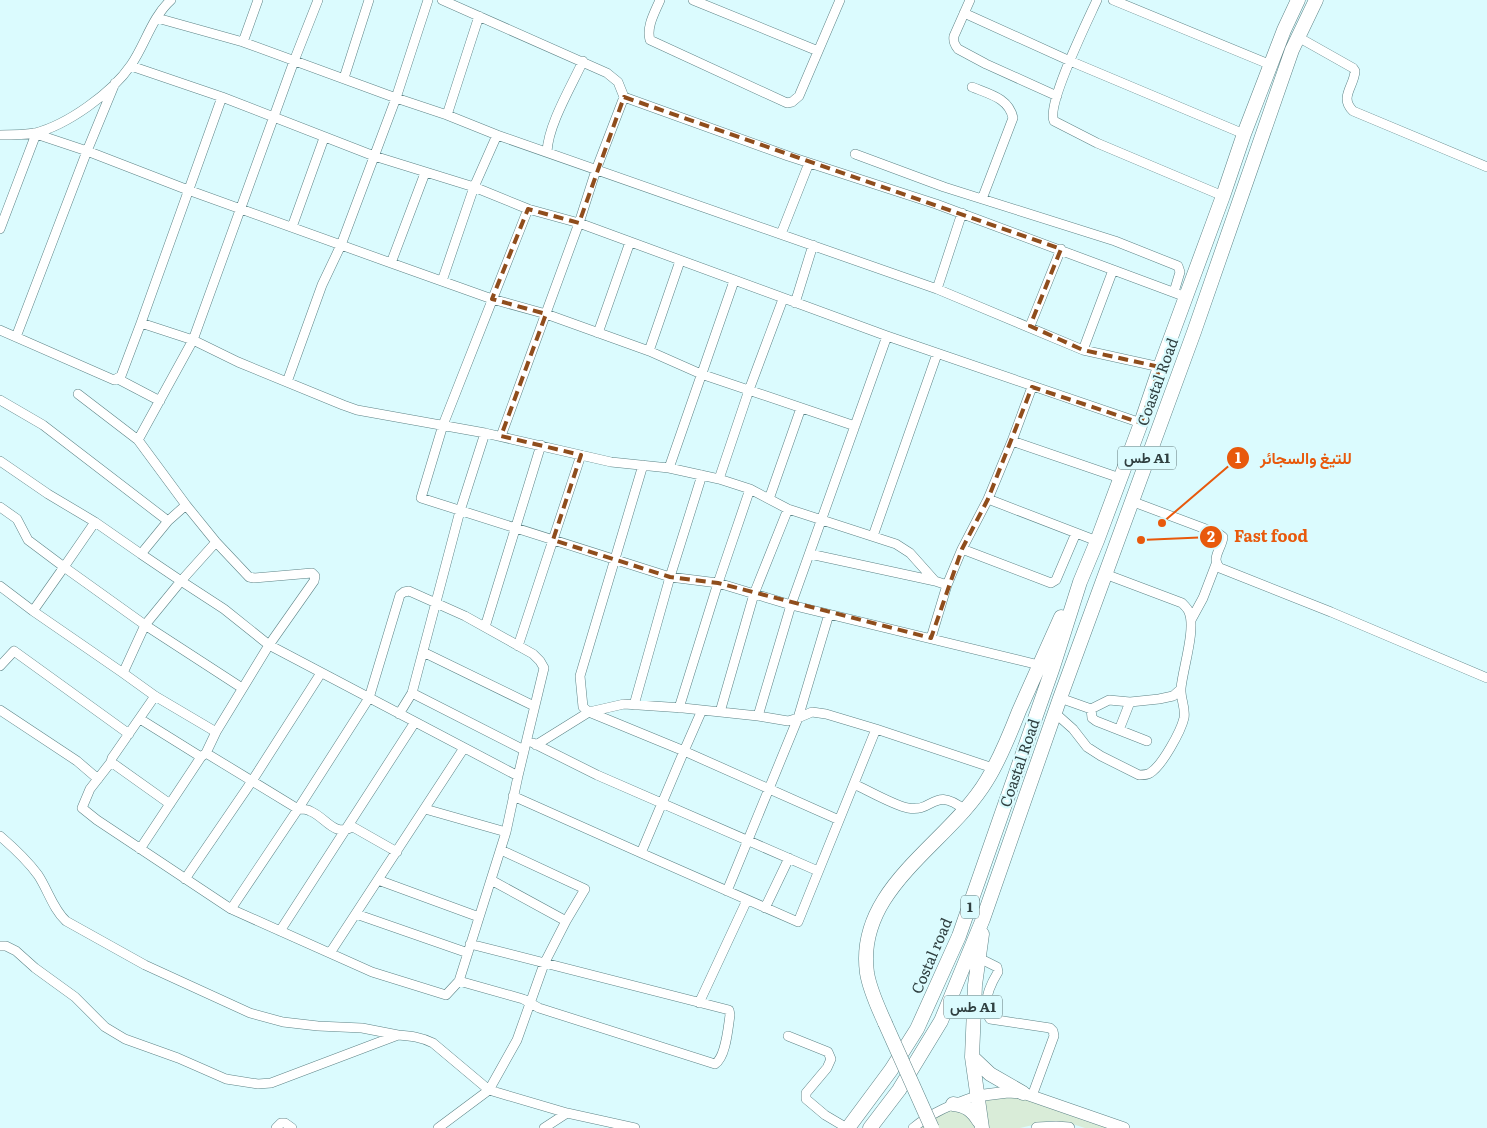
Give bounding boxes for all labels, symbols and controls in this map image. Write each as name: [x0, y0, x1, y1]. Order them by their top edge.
street label: Coastal Road: [1130, 334, 1183, 429]
callout: للتيغ والسجائر: [1225, 442, 1362, 473]
text: 1: [1235, 445, 1241, 468]
text: للتيغ والسجائر: [1259, 445, 1352, 470]
road number: طس A1: [1118, 446, 1176, 469]
callout: Fast food: [1199, 521, 1318, 552]
text: Fast food: [1234, 523, 1308, 547]
text: 2: [1207, 524, 1215, 547]
street label: Coastal Road: [993, 715, 1044, 810]
road number: 1: [961, 896, 979, 919]
street label: Costal road: [904, 914, 957, 997]
road number: طس A1: [944, 996, 1002, 1019]

